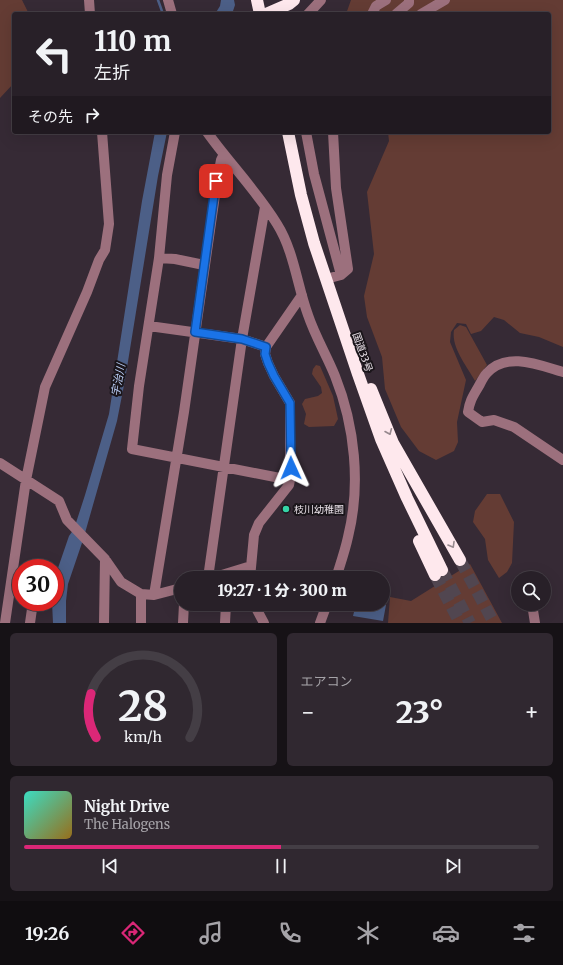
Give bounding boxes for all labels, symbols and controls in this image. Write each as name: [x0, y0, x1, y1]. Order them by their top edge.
text: 110 m: [94, 23, 171, 59]
icon: left: [28, 28, 80, 80]
text: 左折: [94, 61, 130, 84]
icon: right: [81, 104, 103, 126]
text: その先: [28, 107, 73, 126]
pin: [199, 164, 233, 198]
icon: arrive: [205, 170, 227, 192]
street label: 国道33号: [350, 331, 375, 374]
water label: 宇治川: [108, 362, 128, 397]
one-way arrow: [384, 428, 392, 435]
position arrow: [270, 447, 312, 489]
place label: 枝川幼稚園: [294, 503, 344, 516]
marker: 枝川幼稚園: [281, 504, 291, 514]
one-way arrow: [447, 541, 454, 548]
speed limit sign: 30: [12, 559, 64, 611]
map controls: [511, 571, 551, 611]
button: search: [511, 571, 551, 611]
text: 19:27 · 1 分 · 300 m: [217, 581, 347, 600]
text: エアコン: [301, 673, 353, 690]
text: 28: [118, 679, 168, 731]
text: 23°: [396, 693, 444, 731]
text: −: [301, 698, 315, 726]
text: +: [524, 698, 539, 726]
text: km/h: [124, 727, 163, 745]
text: Night Drive: [84, 797, 169, 816]
text: The Halogens: [84, 816, 170, 833]
icon: previous: [99, 855, 121, 877]
icon: pause: [270, 855, 292, 877]
icon: next: [442, 855, 464, 877]
icon: directions: [119, 919, 147, 947]
icon: music: [197, 919, 225, 947]
icon: phone: [276, 919, 304, 947]
icon: climate: [354, 919, 382, 947]
icon: car: [432, 919, 460, 947]
icon: filters: [510, 919, 538, 947]
text: 19:26: [25, 922, 69, 945]

